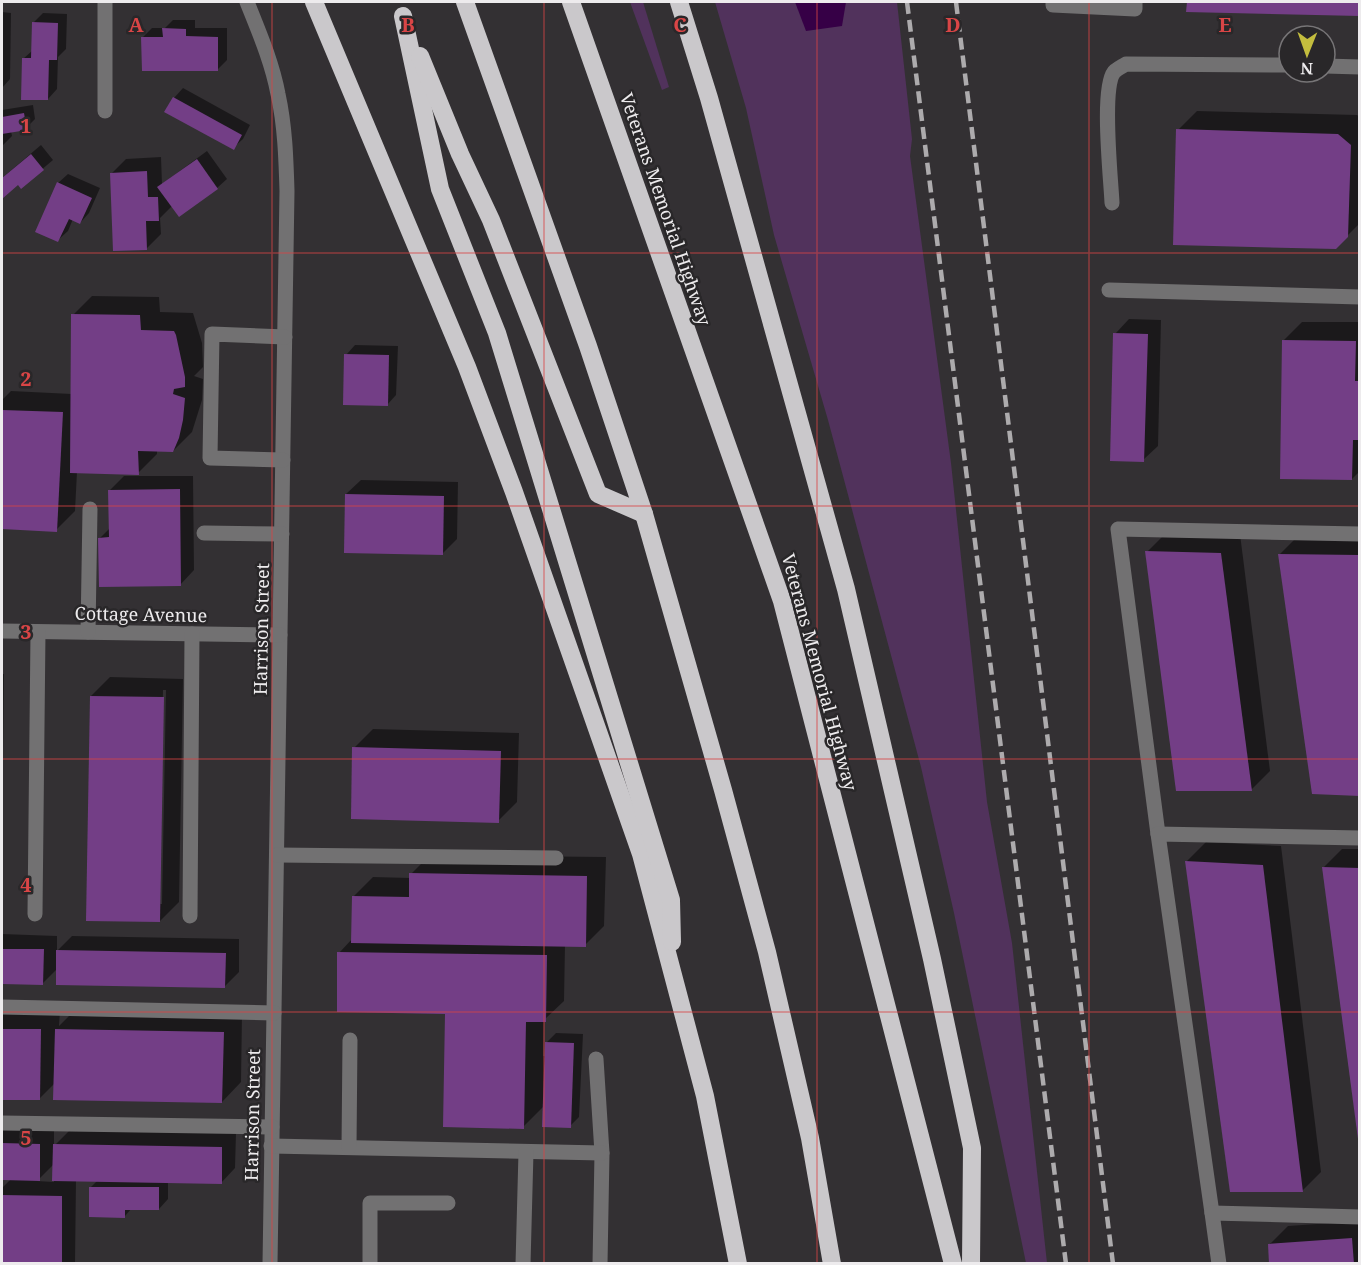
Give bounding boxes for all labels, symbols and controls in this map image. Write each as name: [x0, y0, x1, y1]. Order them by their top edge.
text: A: [128, 11, 144, 38]
text: B: [401, 11, 415, 38]
text: C: [673, 11, 687, 38]
text: D: [945, 11, 961, 38]
text: E: [1218, 11, 1232, 38]
north arrow: [1277, 24, 1337, 84]
text: N: [1300, 58, 1313, 80]
street label: Veterans Memorial Highway: [615, 90, 717, 329]
text: 1: [20, 112, 32, 139]
text: 2: [20, 365, 32, 392]
street label: Veterans Memorial Highway: [777, 551, 863, 794]
street label: Harrison Street: [248, 563, 274, 695]
street label: Cottage Avenue: [75, 601, 207, 627]
text: 3: [20, 618, 32, 645]
text: 4: [20, 871, 32, 898]
street label: Harrison Street: [239, 1049, 265, 1181]
text: 5: [20, 1124, 32, 1151]

